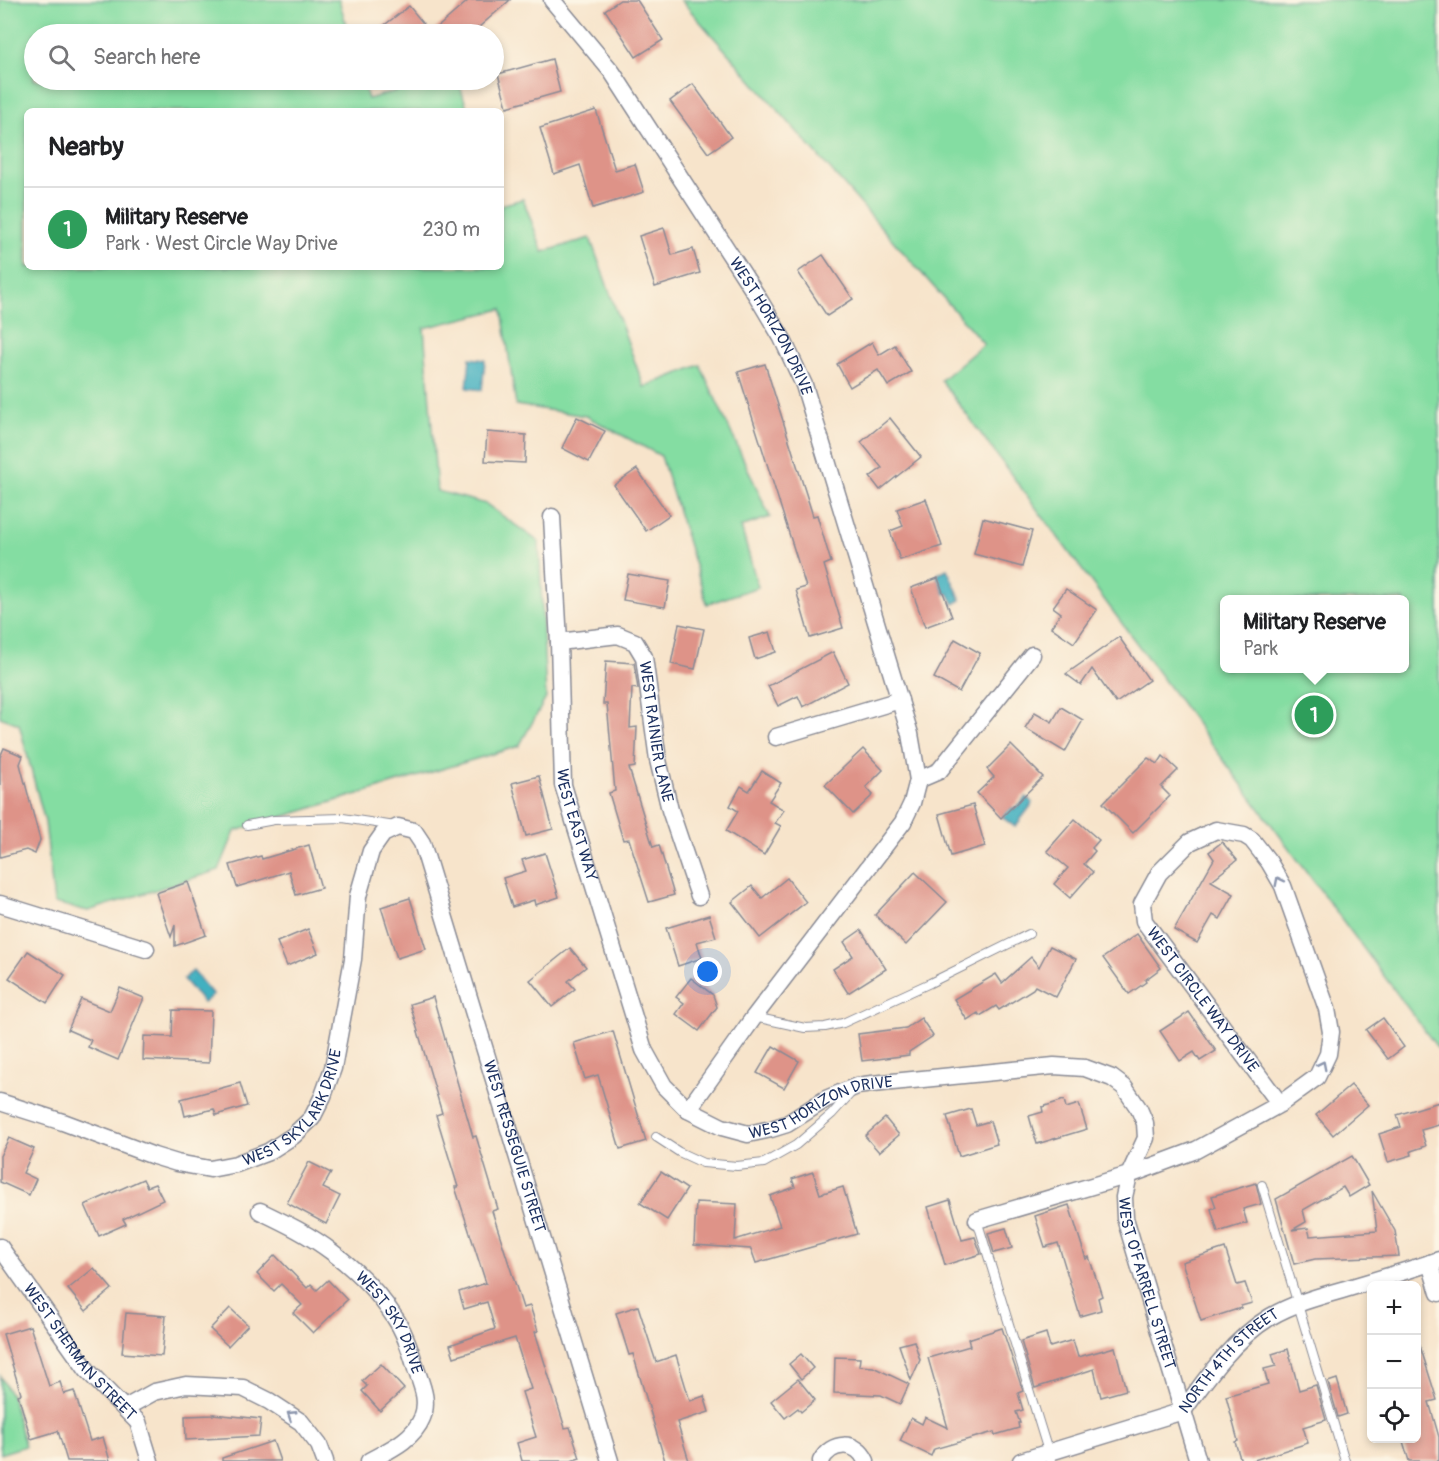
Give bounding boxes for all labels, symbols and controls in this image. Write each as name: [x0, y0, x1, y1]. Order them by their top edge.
search box: [24, 24, 504, 90]
icon: search: [45, 41, 78, 74]
text: Search here: [93, 43, 200, 71]
text: Nearby: [48, 131, 124, 163]
text: Military Reserve: [105, 203, 248, 231]
text: 1: [64, 217, 71, 242]
text: 230 m: [423, 217, 480, 242]
text: Park · West Circle Way Drive: [105, 231, 338, 256]
street label: WEST HORIZON DRIVE: [725, 254, 817, 398]
popup: [1220, 595, 1409, 673]
text: Military Reserve: [1243, 608, 1386, 636]
text: Park: [1243, 636, 1278, 661]
street label: WEST RAINIER LANE: [635, 660, 678, 804]
pin: 1: [1294, 692, 1334, 738]
street label: WEST EAST WAY: [553, 768, 602, 884]
one-way arrow: [1275, 876, 1286, 887]
street label: WEST CIRCLE WAY DRIVE: [1142, 923, 1263, 1076]
your location: [693, 957, 722, 986]
street label: WEST SKYLARK DRIVE: [240, 1047, 346, 1171]
street label: WEST RESSEGUIE STREET: [479, 1058, 550, 1235]
one-way arrow: [1315, 1061, 1327, 1072]
street label: WEST HORIZON DRIVE: [747, 1072, 894, 1144]
street label: WEST O'FARRELL STREET: [1114, 1197, 1180, 1372]
street label: WEST SKY DRIVE: [351, 1267, 427, 1377]
street label: WEST SHERMAN STREET: [19, 1280, 141, 1425]
map controls: [1367, 1281, 1421, 1443]
button: +: [1367, 1281, 1421, 1335]
street label: NORTH 4TH STREET: [1175, 1304, 1282, 1417]
button: −: [1367, 1335, 1421, 1389]
button: locate: [1367, 1389, 1421, 1443]
one-way arrow: [286, 1411, 297, 1422]

